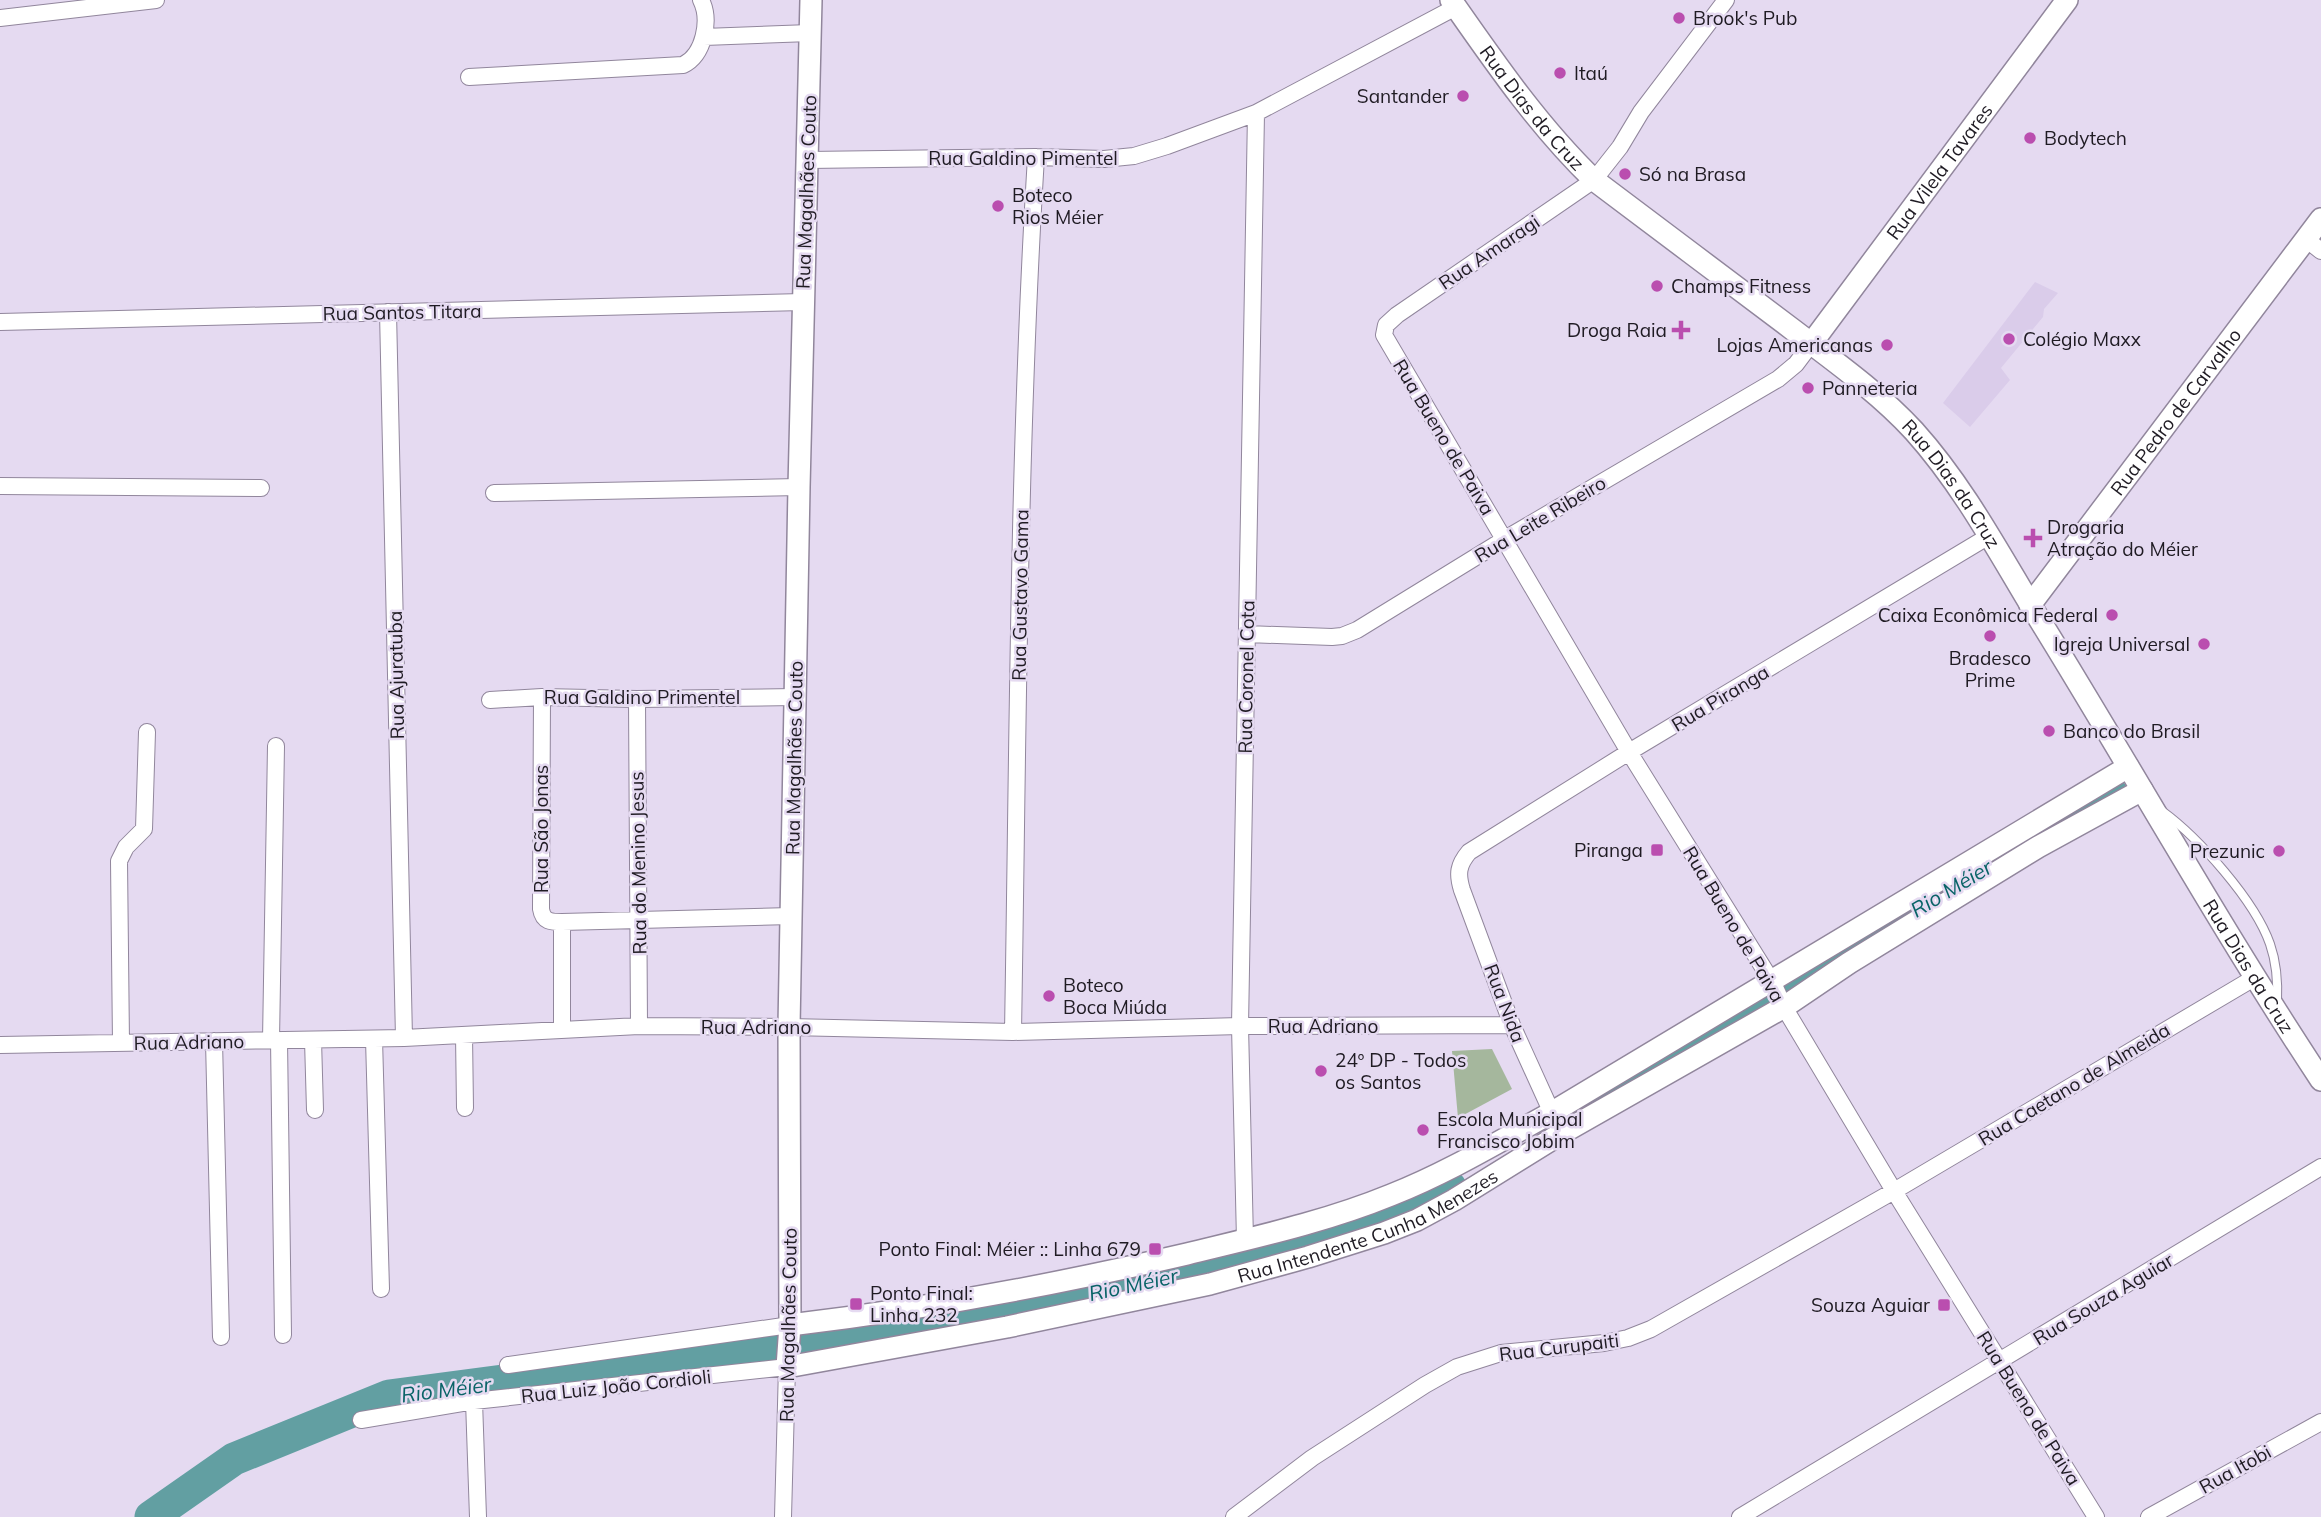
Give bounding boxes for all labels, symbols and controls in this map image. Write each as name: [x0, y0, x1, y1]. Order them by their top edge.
place label: Brook's Pub: [1693, 6, 1797, 30]
marker: Brook's Pub: [1671, 10, 1687, 26]
street label: Rua Dias da Cruz: [1475, 41, 1590, 175]
place label: Itaú: [1574, 61, 1608, 85]
marker: Itaú: [1552, 65, 1568, 81]
place label: Santander: [1357, 84, 1449, 108]
marker: Santander: [1455, 88, 1471, 104]
street label: Rua Magalhães Couto: [791, 94, 821, 290]
street label: Rua Vilela Tavares: [1881, 99, 1998, 244]
place label: Bodytech: [2044, 126, 2127, 150]
marker: Bodytech: [2022, 130, 2038, 146]
street label: Rua Galdino Pimentel: [928, 146, 1118, 170]
place label: Só na Brasa: [1639, 162, 1746, 186]
marker: Só na Brasa: [1617, 166, 1633, 182]
place label: Boteco Rios Méier: [1012, 183, 1103, 229]
marker: Boteco Rios Méier: [990, 198, 1006, 214]
street label: Rua Amaragi: [1434, 209, 1544, 295]
place label: Champs Fitness: [1671, 274, 1811, 298]
marker: Champs Fitness: [1649, 278, 1665, 294]
street label: Rua Santos Titara: [322, 299, 482, 325]
place label: Droga Raia: [1567, 318, 1667, 342]
marker: Droga Raia: [1673, 322, 1689, 338]
street label: Rua Pedro de Carvalho: [2105, 324, 2246, 500]
place label: Colégio Maxx: [2023, 327, 2141, 351]
marker: Colégio Maxx: [2001, 331, 2017, 347]
place label: Lojas Americanas: [1716, 333, 1873, 357]
marker: Lojas Americanas: [1879, 337, 1895, 353]
street label: Rua Bueno de Paiva: [1388, 355, 1500, 519]
place label: Panneteria: [1822, 376, 1918, 400]
marker: Panneteria: [1800, 380, 1816, 396]
street label: Rua Dias da Cruz: [1897, 414, 2006, 553]
street label: Rua Leite Ribeiro: [1470, 470, 1610, 568]
street label: Rua Gustavo Gama: [1007, 509, 1033, 681]
place label: Drogaria Atração do Méier: [2047, 515, 2198, 561]
marker: Drogaria Atração do Méier: [2025, 530, 2041, 546]
street label: Rua Coronel Cota: [1233, 600, 1259, 754]
place label: Caixa Econômica Federal: [1878, 603, 2098, 627]
marker: Caixa Econômica Federal: [2104, 607, 2120, 623]
street label: Rua Ajuratuba: [383, 611, 409, 739]
marker: Bradesco Prime: [1982, 628, 1998, 644]
place label: Igreja Universal: [2054, 632, 2190, 656]
marker: Igreja Universal: [2196, 636, 2212, 652]
place label: Bradesco Prime: [1949, 646, 2031, 692]
street label: Rua Piranga: [1667, 659, 1773, 737]
street label: Rua Magalhães Couto: [780, 661, 808, 855]
street label: Rua Galdino Primentel: [544, 685, 740, 709]
place label: Banco do Brasil: [2063, 719, 2200, 743]
marker: Banco do Brasil: [2041, 723, 2057, 739]
street label: Rua São Jonas: [529, 765, 553, 893]
street label: Rua do Menino Jesus: [624, 771, 652, 955]
place label: Piranga: [1574, 838, 1643, 862]
place label: Prezunic: [2190, 839, 2265, 863]
marker: Piranga: [1649, 842, 1665, 858]
street label: Rua Bueno de Paiva: [1678, 842, 1790, 1006]
marker: Prezunic: [2271, 843, 2287, 859]
water label: Rio Méier: [1906, 853, 1998, 922]
street label: Rua Dias da Cruz: [2198, 895, 2299, 1038]
street label: Rua Nida: [1479, 960, 1531, 1046]
place label: Boteco Boca Miúda: [1063, 973, 1167, 1019]
marker: Boteco Boca Miúda: [1041, 988, 1057, 1004]
street label: Rua Adriano: [1268, 1014, 1378, 1038]
street label: Rua Adriano: [701, 1015, 811, 1039]
street label: Rua Caetano de Almeida: [1974, 1017, 2174, 1151]
street label: Rua Adriano: [134, 1029, 244, 1055]
place label: 24º DP - Todos os Santos: [1335, 1048, 1466, 1094]
marker: 24º DP - Todos os Santos: [1313, 1063, 1329, 1079]
place label: Escola Municipal Francisco Jobim: [1437, 1107, 1583, 1153]
marker: Escola Municipal Francisco Jobim: [1415, 1122, 1431, 1138]
street label: Rua Intendente Cunha Menezes: [1235, 1164, 1502, 1288]
street label: Rua Magalhães Couto: [774, 1228, 802, 1422]
place label: Ponto Final: Méier :: Linha 679: [878, 1237, 1141, 1261]
marker: Ponto Final: Méier :: Linha 679: [1147, 1241, 1163, 1257]
street label: Rua Souza Aguiar: [2029, 1248, 2178, 1350]
water label: Rio Méier: [1086, 1262, 1181, 1306]
place label: Ponto Final: Linha 232: [870, 1281, 973, 1327]
place label: Souza Aguiar: [1811, 1293, 1930, 1317]
marker: Ponto Final: Linha 232: [848, 1296, 864, 1312]
marker: Souza Aguiar: [1936, 1297, 1952, 1313]
street label: Rua Bueno de Paiva: [1972, 1326, 2086, 1490]
street label: Rua Curupaiti: [1498, 1328, 1620, 1366]
street label: Rua Luiz João Cordioli: [520, 1364, 712, 1408]
water label: Rio Méier: [400, 1370, 494, 1407]
street label: Rua Itobi: [2195, 1439, 2275, 1499]

